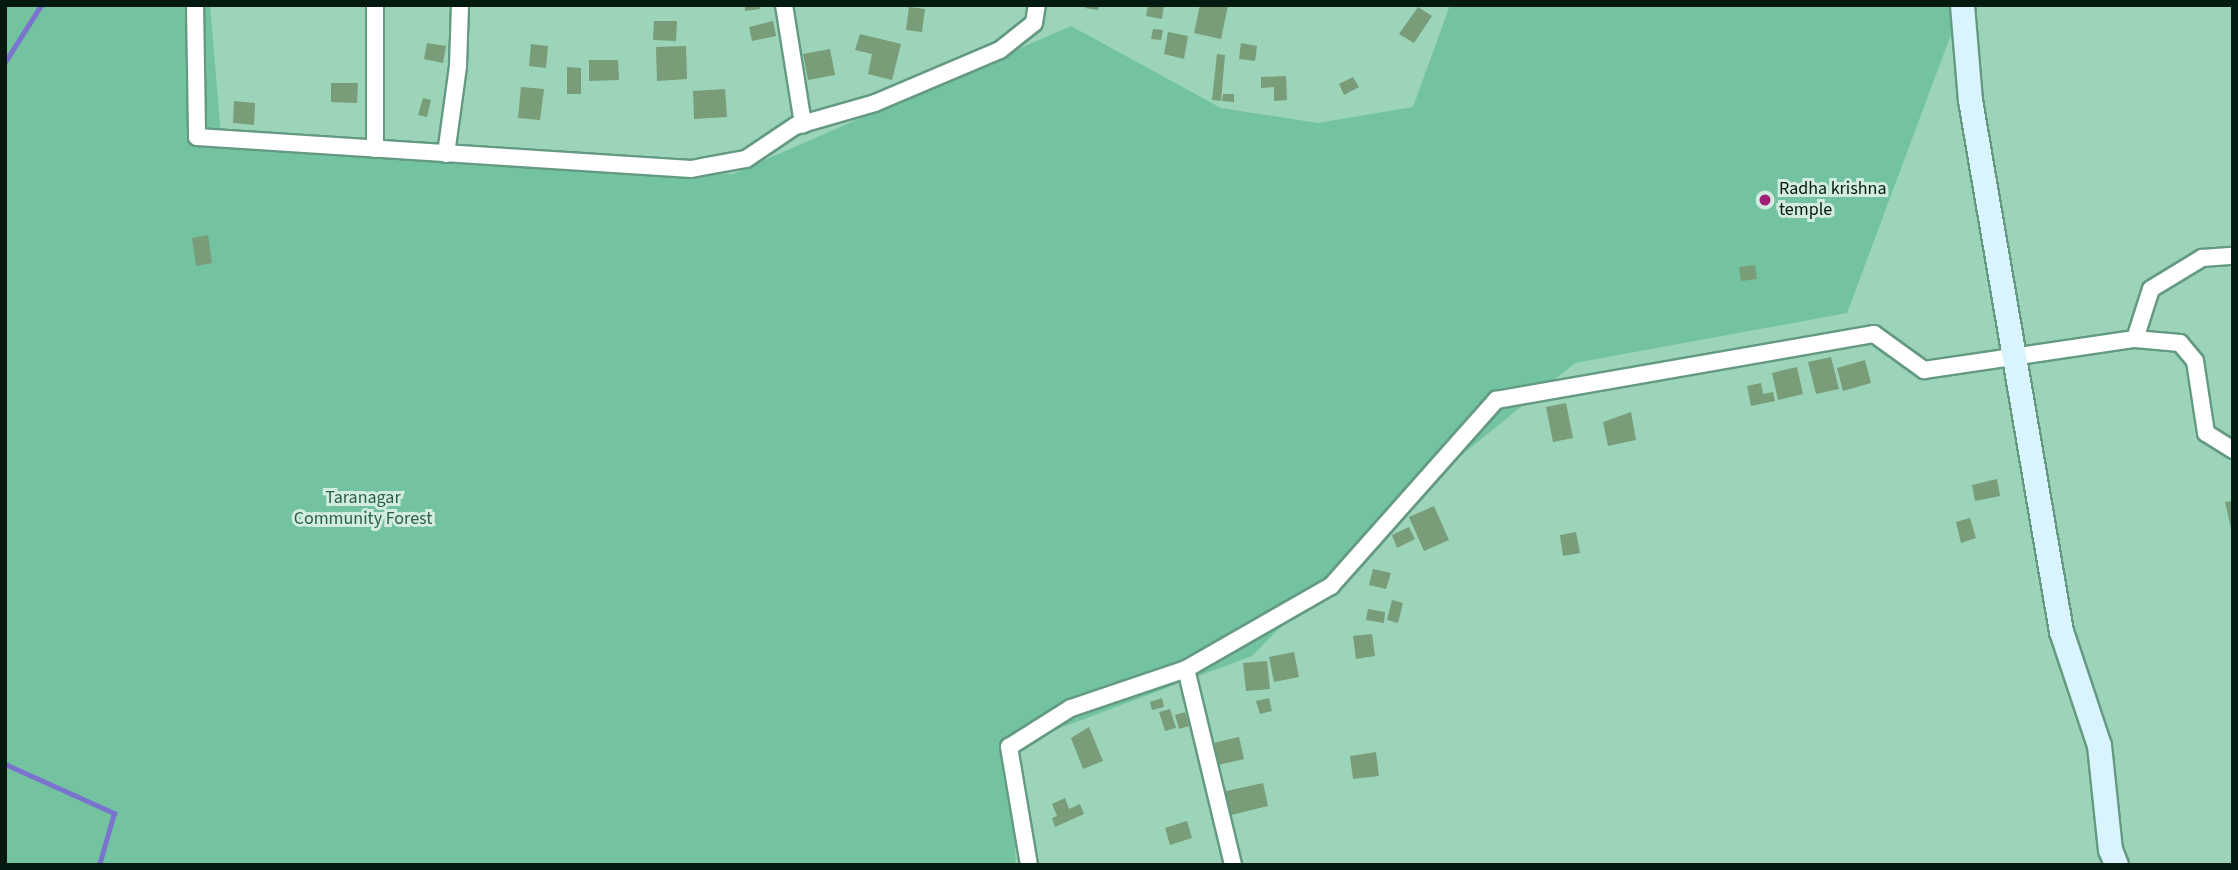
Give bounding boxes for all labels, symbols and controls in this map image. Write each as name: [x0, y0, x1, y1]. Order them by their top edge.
place label: Radha krishna temple: [1779, 179, 1887, 222]
marker: Radha krishna temple: [1757, 192, 1773, 208]
park label: Taranagar Community Forest: [294, 488, 432, 530]

